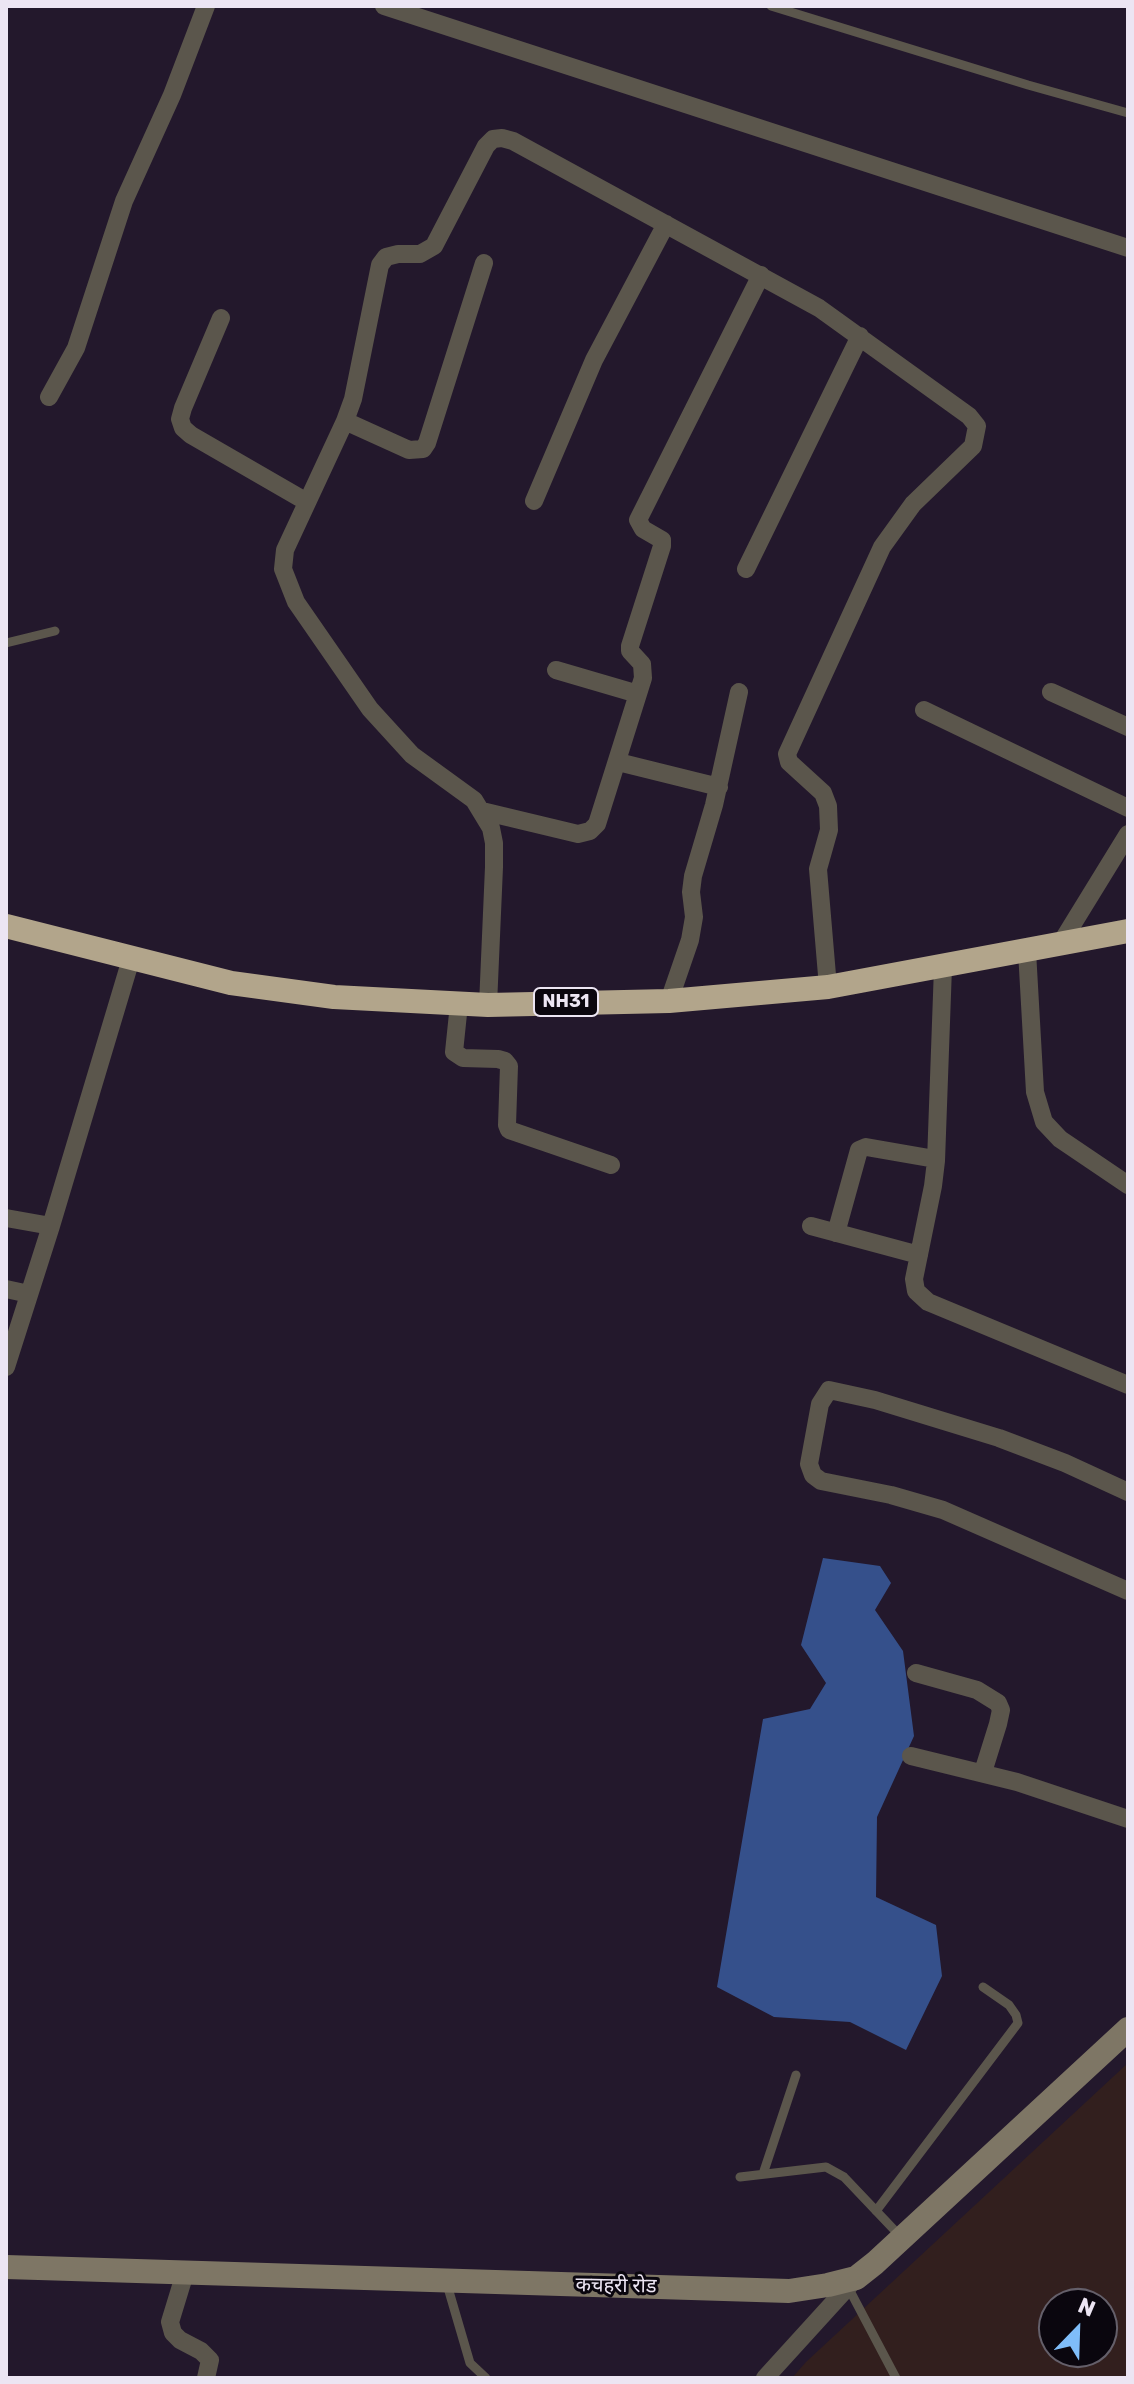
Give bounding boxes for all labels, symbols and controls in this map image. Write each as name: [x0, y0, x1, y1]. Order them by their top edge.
road number: NH31: [534, 988, 598, 1016]
street label: कचहरी रोड: [575, 2273, 657, 2299]
north arrow: [1038, 2288, 1118, 2368]
text: N: [1074, 2292, 1099, 2323]

